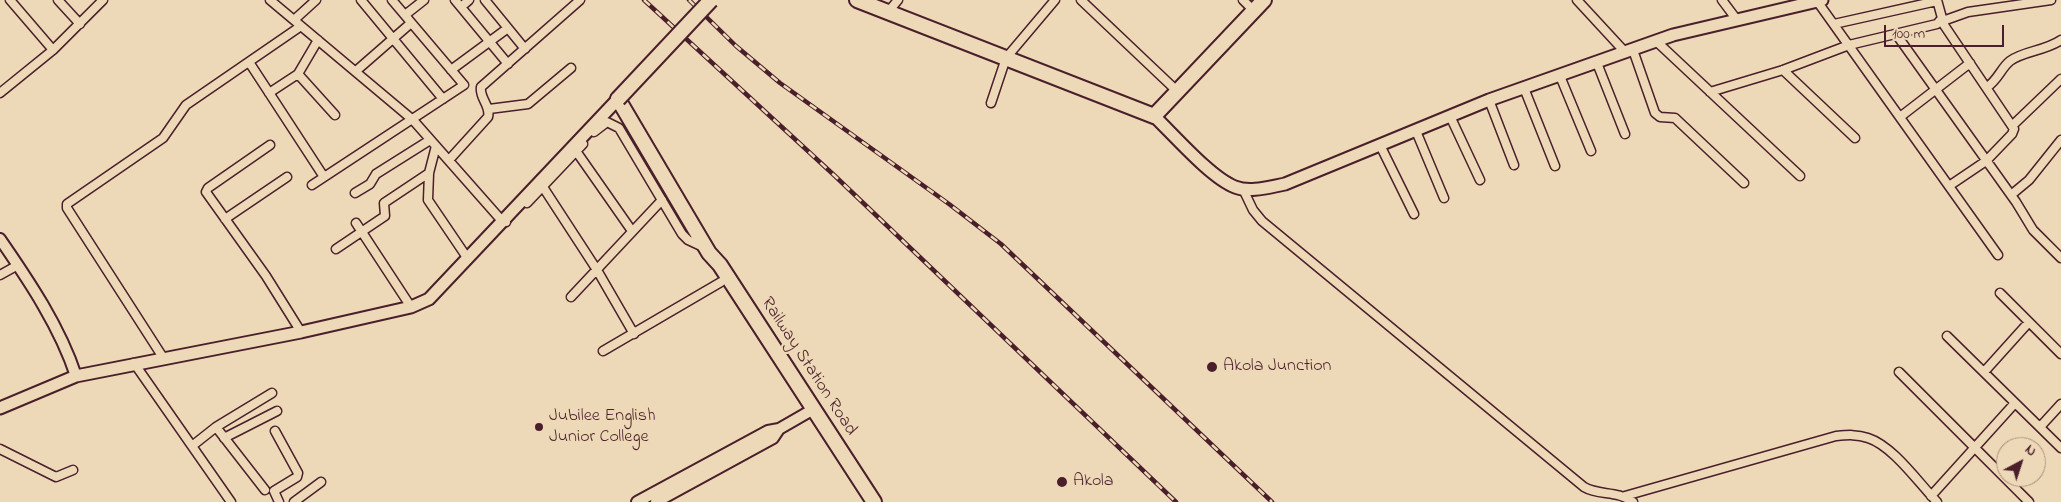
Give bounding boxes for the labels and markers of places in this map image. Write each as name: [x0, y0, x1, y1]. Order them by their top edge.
place label: Akola Junction: [1223, 356, 1331, 378]
marker: Akola Junction: [1205, 360, 1219, 374]
place label: Jubilee English Junior College: [549, 406, 656, 448]
marker: Jubilee English Junior College: [533, 421, 545, 433]
place label: Akola: [1073, 471, 1114, 493]
marker: Akola: [1055, 475, 1069, 489]

